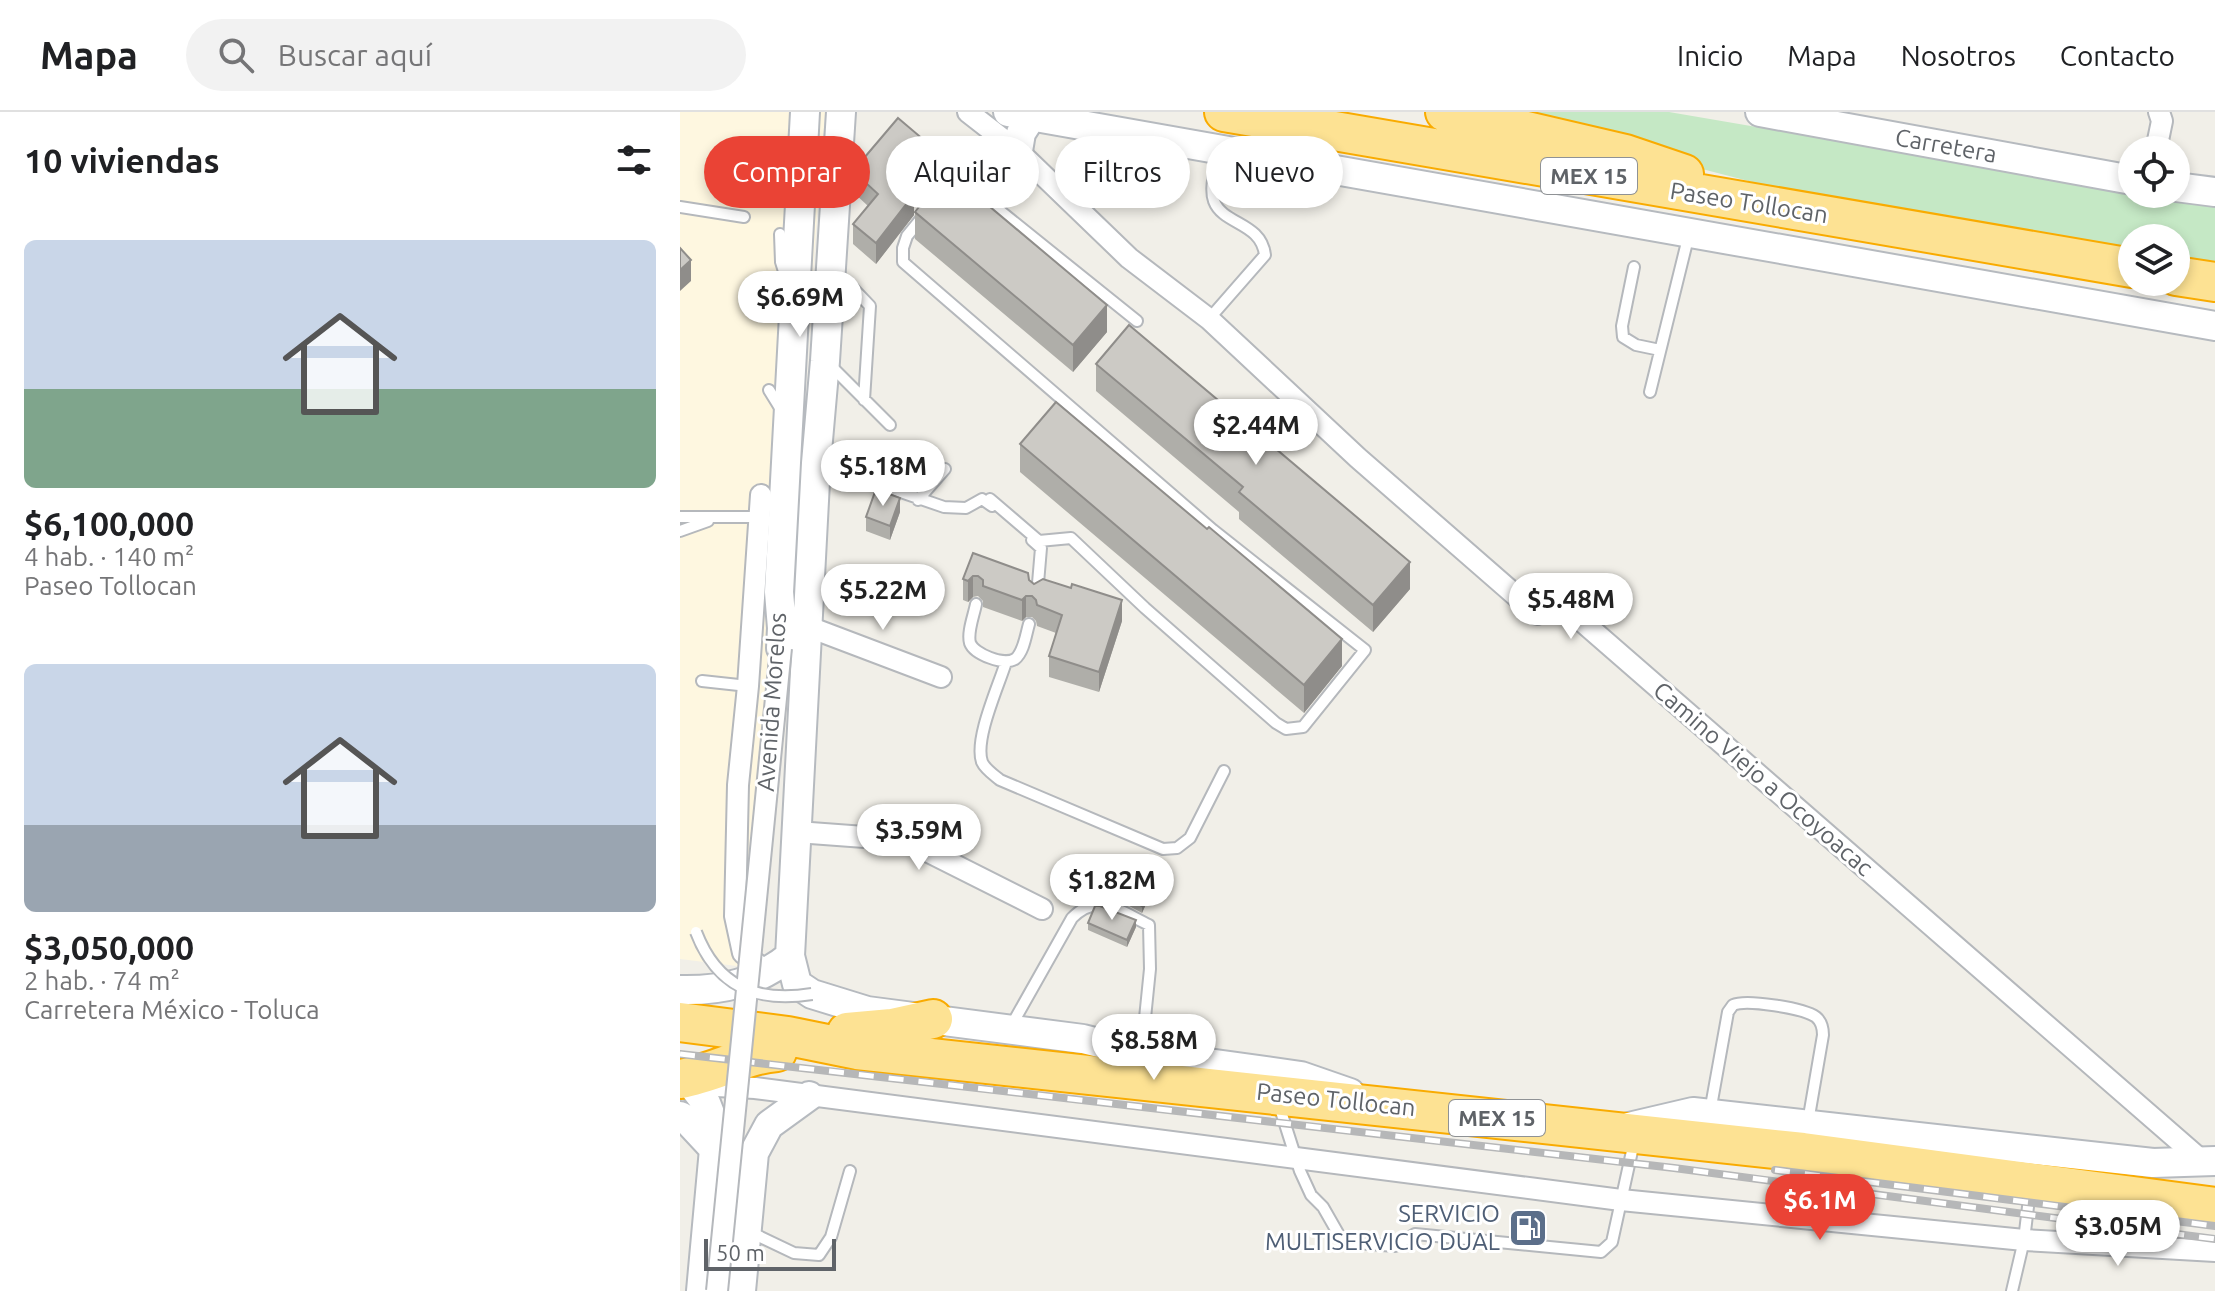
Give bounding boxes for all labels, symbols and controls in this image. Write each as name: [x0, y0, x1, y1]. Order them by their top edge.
search box: [186, 19, 746, 91]
icon: search: [214, 33, 258, 77]
text: Mapa: [40, 34, 138, 76]
text: Buscar aquí: [278, 38, 432, 72]
text: Inicio: [1677, 40, 1743, 71]
text: Mapa: [1787, 40, 1857, 71]
text: Nosotros: [1901, 40, 2016, 71]
text: Contacto: [2060, 40, 2175, 71]
street label: Carretera: [1893, 123, 1999, 168]
chip: Comprar: [704, 136, 870, 208]
chip: Alquilar: [886, 136, 1039, 208]
chip: Filtros: [1055, 136, 1190, 208]
chip: Nuevo: [1206, 136, 1343, 208]
map controls: [2118, 136, 2190, 296]
button: locate: [2118, 136, 2190, 208]
icon: filters: [612, 138, 656, 182]
text: 10 viviendas: [24, 141, 220, 179]
road number: MEX 15: [1541, 158, 1637, 194]
street label: Paseo Tollocan: [1668, 177, 1830, 228]
button: layers: [2118, 224, 2190, 296]
pin: $6.69M: [735, 271, 865, 339]
text: $6.69M: [756, 282, 844, 311]
icon: home: [268, 292, 412, 436]
pin: $2.44M: [1191, 399, 1321, 467]
text: $2.44M: [1212, 410, 1300, 439]
pin: $5.18M: [818, 440, 948, 508]
text: $5.18M: [839, 451, 927, 480]
text: $6,100,000: [24, 504, 194, 542]
text: 4 hab. · 140 m²: [24, 542, 194, 571]
pin: $5.22M: [818, 564, 948, 632]
text: Paseo Tollocan: [24, 571, 197, 600]
pin: $5.48M: [1506, 573, 1636, 641]
text: $5.22M: [839, 575, 927, 604]
text: $5.48M: [1527, 584, 1615, 613]
street label: Avenida Morelos: [752, 611, 791, 792]
street label: Camino Viejo a Ocoyoacac: [1648, 676, 1878, 881]
icon: home: [268, 716, 412, 860]
pin: $3.59M: [854, 804, 984, 872]
text: $3.59M: [875, 815, 963, 844]
pin: $1.82M: [1047, 854, 1177, 922]
text: $1.82M: [1068, 865, 1156, 894]
text: $3,050,000: [24, 928, 194, 966]
text: 2 hab. · 74 m²: [24, 966, 180, 995]
text: Carretera México - Toluca: [24, 995, 320, 1024]
pin: $8.58M: [1089, 1014, 1219, 1082]
text: $8.58M: [1110, 1025, 1198, 1054]
street label: Paseo Tollocan: [1255, 1078, 1417, 1121]
road number: MEX 15: [1449, 1100, 1545, 1136]
pin: $6.1M: [1764, 1174, 1876, 1242]
text: $6.1M: [1783, 1185, 1857, 1214]
place label: SERVICIO MULTISERVICIO DUAL: [1265, 1200, 1500, 1255]
pin: $3.05M: [2053, 1200, 2183, 1268]
fuel station icon: SERVICIO MULTISERVICIO DUAL: [1507, 1207, 1549, 1249]
text: $3.05M: [2074, 1211, 2162, 1240]
scale bar: [704, 1235, 836, 1271]
text: 50 m: [716, 1240, 765, 1265]

